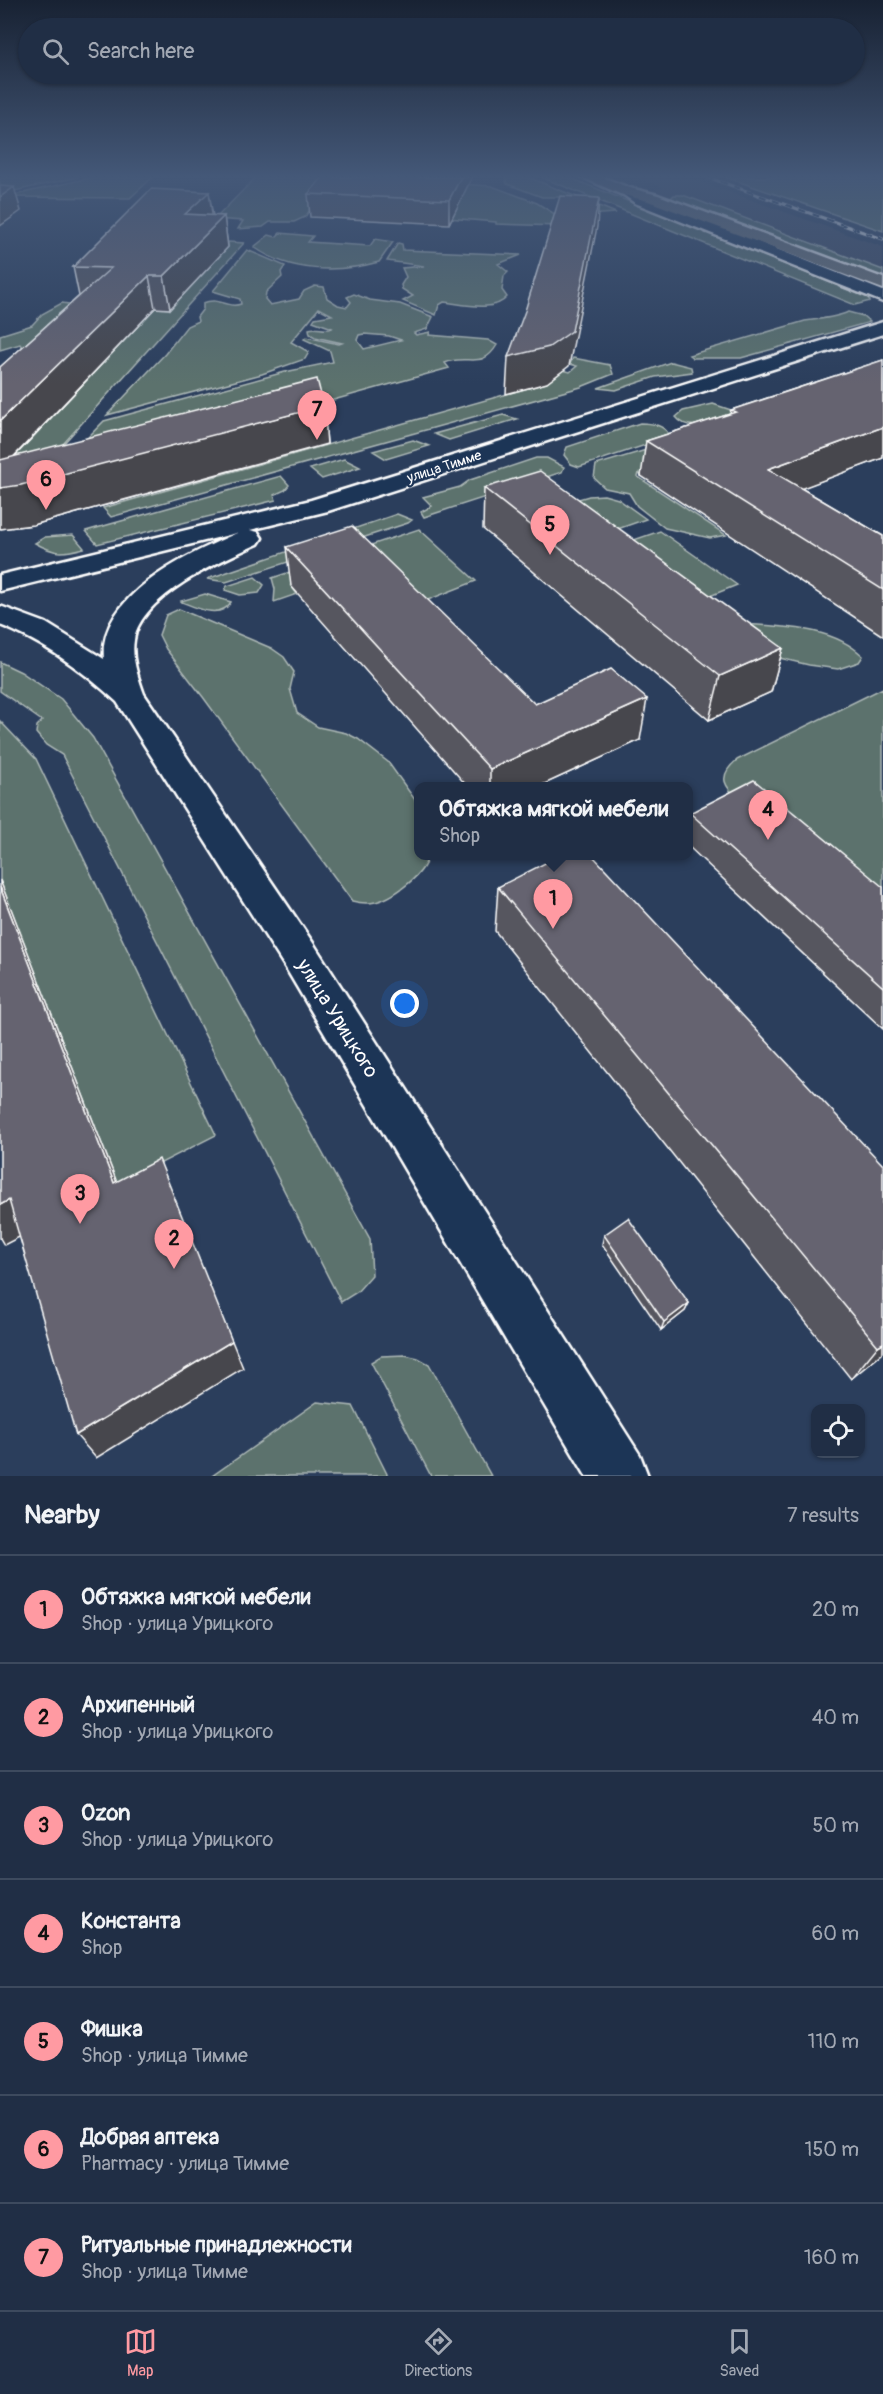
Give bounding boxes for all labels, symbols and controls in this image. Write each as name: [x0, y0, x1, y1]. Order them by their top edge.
search box: [18, 18, 865, 84]
icon: search: [39, 35, 72, 68]
text: Search here: [87, 37, 194, 65]
pin: 7: [298, 390, 336, 440]
street label: улица Тимме: [404, 446, 484, 487]
pin: 6: [26, 460, 66, 510]
pin: 5: [530, 506, 570, 555]
popup: [414, 782, 693, 860]
pin: 4: [748, 790, 788, 840]
text: Обтяжка мягкой мебели: [439, 795, 668, 823]
text: Shop: [439, 823, 480, 848]
pin: 1: [534, 880, 572, 929]
street label: улица Урицкого: [291, 953, 384, 1083]
your location: [390, 989, 419, 1018]
pin: 3: [60, 1174, 100, 1224]
pin: 2: [154, 1220, 194, 1269]
map controls: [811, 1404, 865, 1458]
button: locate: [811, 1404, 865, 1458]
text: Nearby: [24, 1499, 100, 1531]
text: 7 results: [787, 1503, 859, 1528]
text: Обтяжка мягкой мебели: [81, 1583, 310, 1611]
text: 1: [40, 1597, 47, 1622]
text: 20 m: [812, 1597, 859, 1622]
text: Shop · улица Урицкого: [81, 1611, 273, 1636]
text: Архипенный: [81, 1691, 195, 1719]
text: 2: [38, 1705, 49, 1730]
text: 40 m: [812, 1705, 859, 1730]
text: Shop · улица Урицкого: [81, 1719, 273, 1744]
text: Ozon: [81, 1799, 130, 1827]
text: 3: [38, 1813, 49, 1838]
text: 50 m: [812, 1813, 859, 1838]
text: Shop · улица Урицкого: [81, 1827, 273, 1852]
text: Константа: [81, 1907, 181, 1935]
text: 4: [38, 1921, 49, 1946]
text: 60 m: [812, 1921, 859, 1946]
text: Shop: [81, 1935, 122, 1960]
text: Фишка: [81, 2015, 143, 2043]
text: 5: [38, 2029, 49, 2054]
text: 110 m: [808, 2029, 859, 2054]
text: Shop · улица Тимме: [81, 2043, 248, 2068]
text: Добрая аптека: [81, 2123, 219, 2151]
text: 6: [38, 2137, 49, 2162]
text: 150 m: [805, 2137, 859, 2162]
text: Pharmacy · улица Тимме: [81, 2151, 289, 2176]
text: Ритуальные принадлежности: [81, 2231, 351, 2259]
text: 7: [38, 2245, 49, 2270]
text: 160 m: [804, 2245, 859, 2270]
text: Shop · улица Тимме: [81, 2259, 248, 2284]
tab: Map: [124, 2325, 157, 2381]
tab: Directions: [404, 2325, 472, 2381]
tab: Saved: [720, 2325, 759, 2381]

